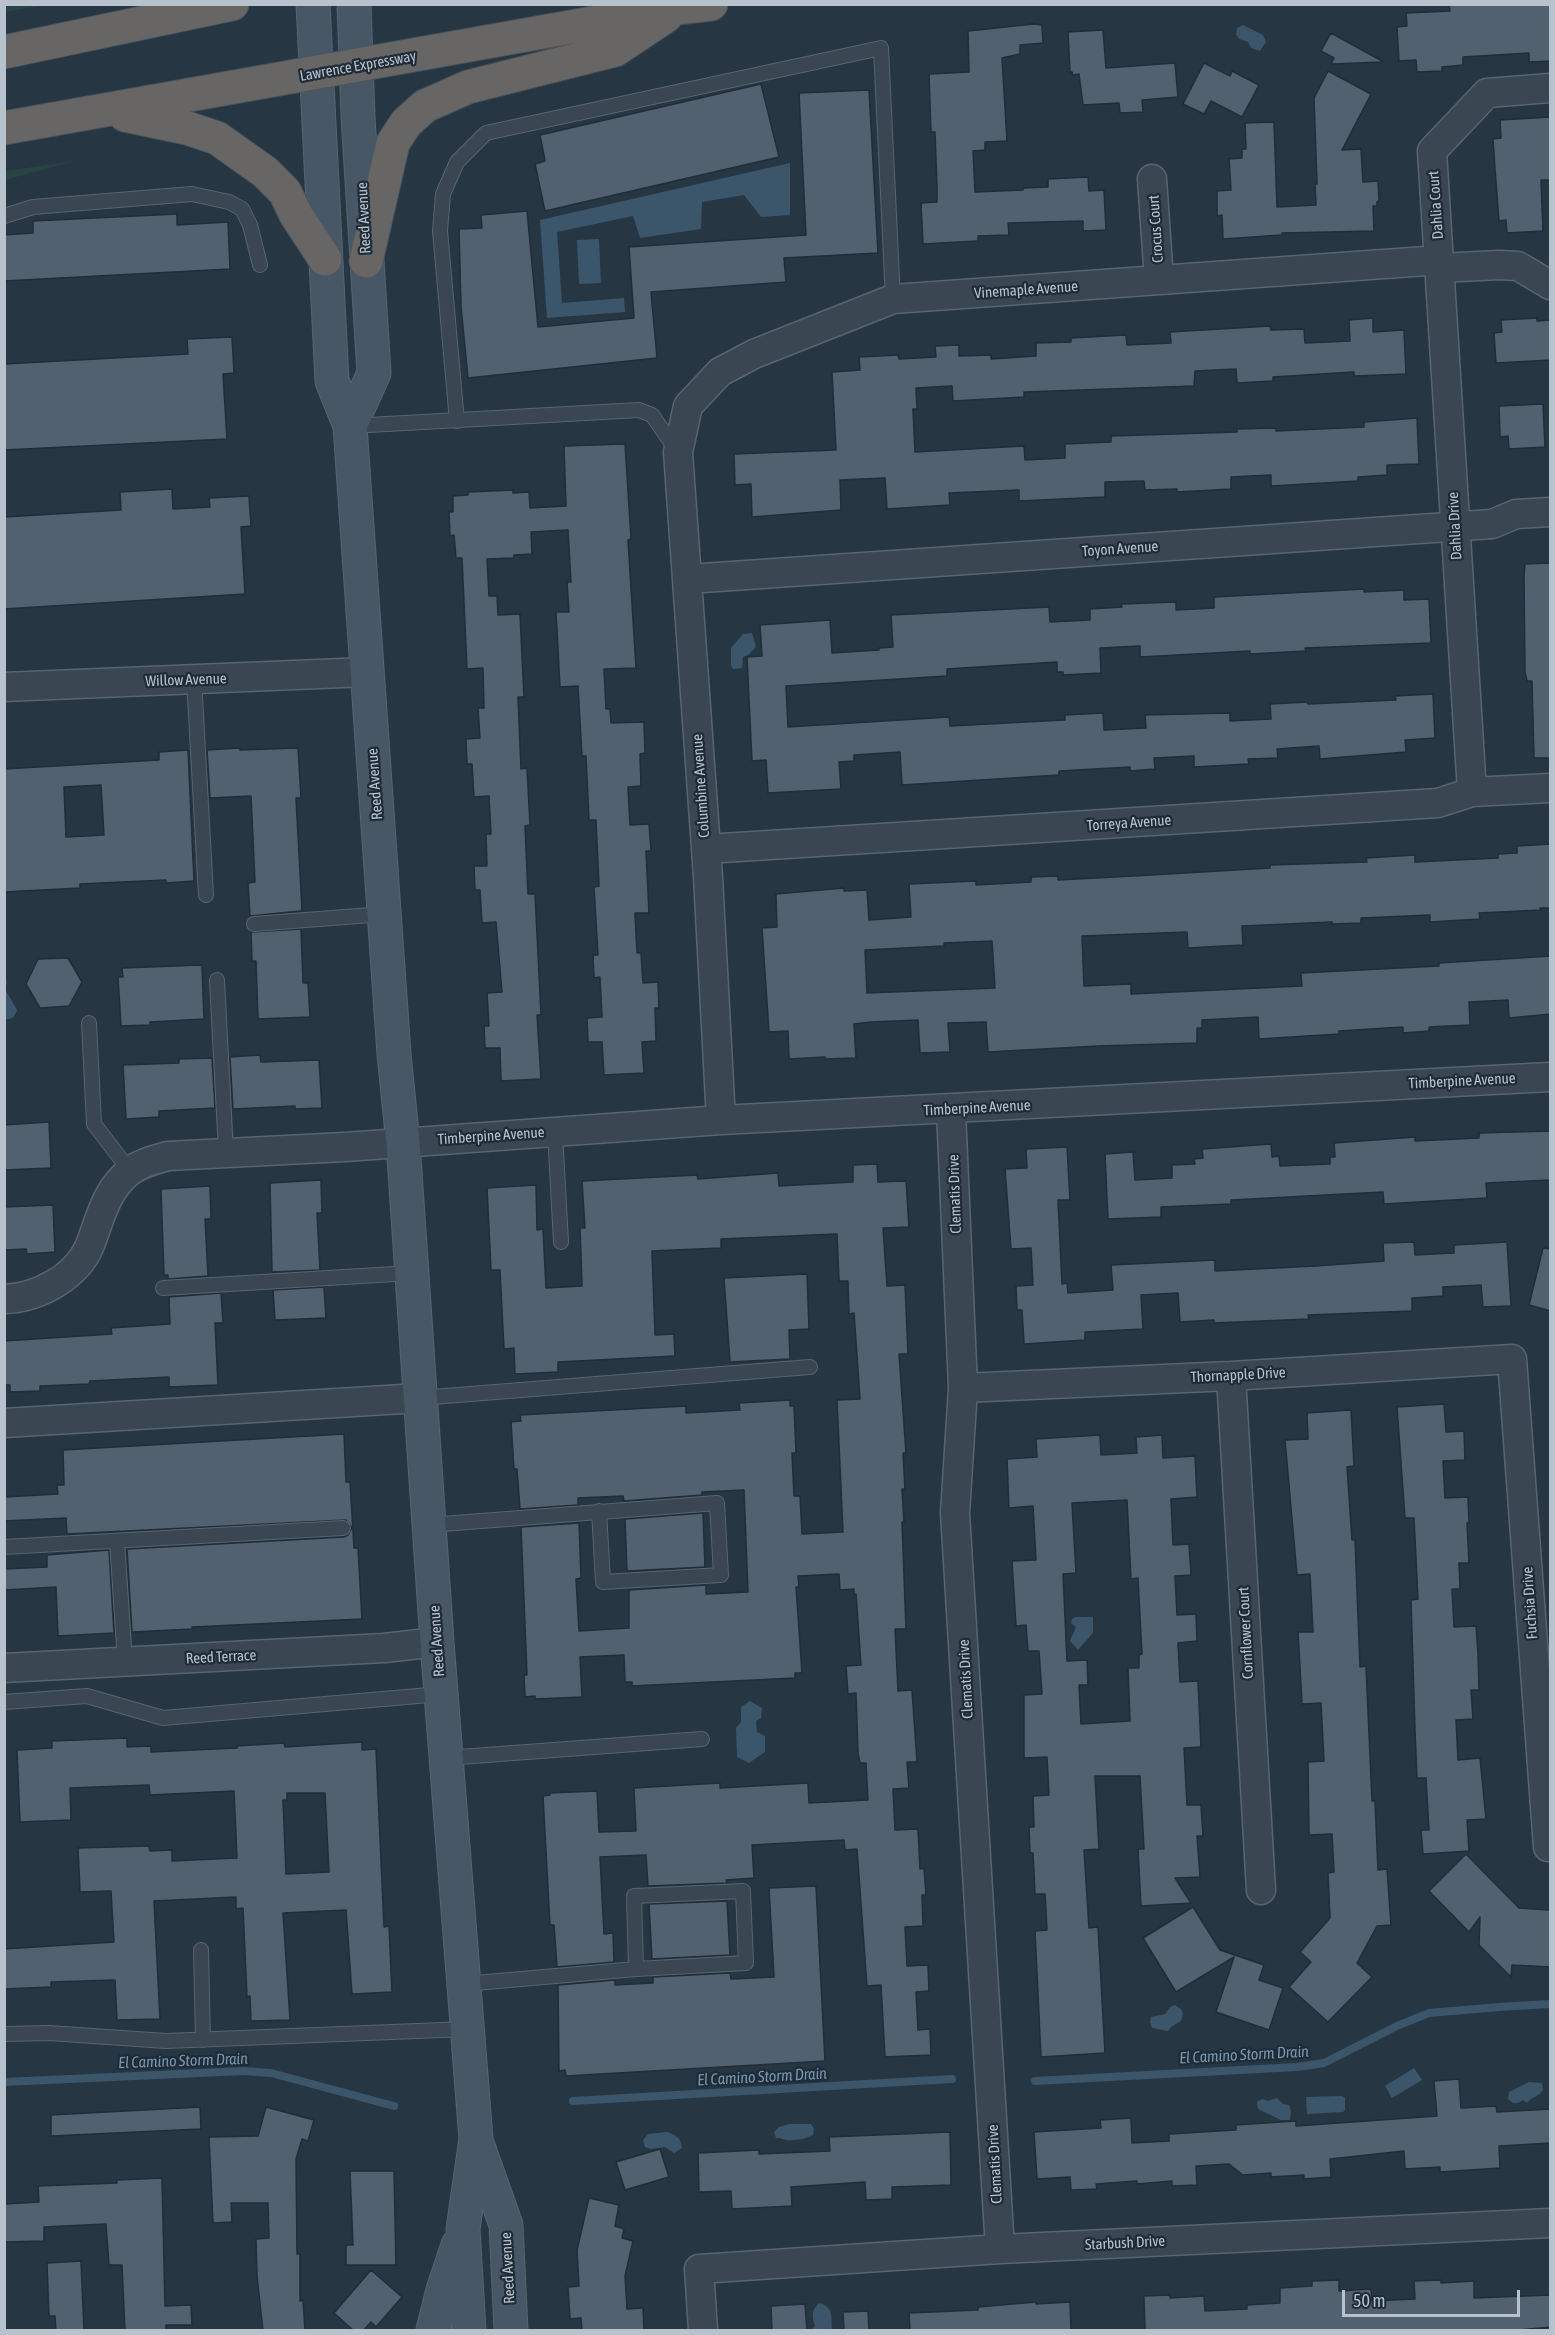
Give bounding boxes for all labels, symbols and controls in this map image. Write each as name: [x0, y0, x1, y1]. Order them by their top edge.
street label: Lawrence Expressway: [298, 47, 418, 85]
street label: Dahlia Court: [1425, 170, 1447, 240]
street label: Reed Avenue: [353, 182, 375, 254]
street label: Crocus Court: [1145, 194, 1167, 264]
street label: Vinemaple Avenue: [974, 277, 1078, 303]
street label: Dahlia Drive: [1444, 491, 1466, 561]
street label: Toyon Avenue: [1081, 537, 1159, 561]
street label: Willow Avenue: [145, 670, 227, 690]
street label: Columbine Avenue: [688, 733, 714, 839]
street label: Reed Avenue: [364, 748, 386, 820]
street label: Torreya Avenue: [1086, 811, 1172, 835]
street label: Timberpine Avenue: [1408, 1069, 1516, 1093]
street label: Timberpine Avenue: [923, 1096, 1031, 1120]
street label: Timberpine Avenue: [437, 1123, 545, 1149]
street label: Clematis Drive: [945, 1154, 965, 1234]
street label: Thornapple Drive: [1190, 1364, 1286, 1386]
street label: Fuchsia Drive: [1518, 1566, 1542, 1640]
street label: Cornflower Court: [1235, 1587, 1257, 1679]
street label: Reed Avenue: [426, 1605, 448, 1677]
street label: Clematis Drive: [955, 1639, 977, 1719]
street label: Reed Terrace: [185, 1646, 257, 1668]
water label: El Camino Storm Drain: [1179, 2042, 1309, 2068]
water label: El Camino Storm Drain: [118, 2049, 248, 2073]
water label: El Camino Storm Drain: [697, 2064, 827, 2090]
street label: Clematis Drive: [984, 2124, 1006, 2204]
street label: Reed Avenue: [497, 2232, 519, 2304]
street label: Starbush Drive: [1085, 2232, 1165, 2254]
scale bar: [1345, 2278, 1524, 2316]
text: 50 m: [1353, 2290, 1385, 2311]

